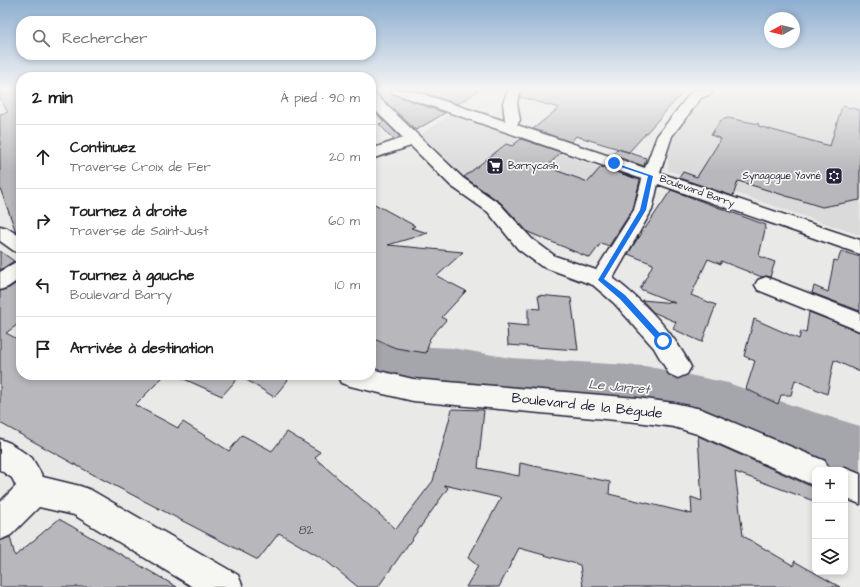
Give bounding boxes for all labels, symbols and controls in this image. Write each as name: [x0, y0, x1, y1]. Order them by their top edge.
north arrow: [764, 12, 800, 48]
search box: [16, 16, 376, 60]
icon: search: [30, 27, 52, 49]
text: Rechercher: [62, 28, 147, 49]
text: 2 min: [32, 86, 73, 110]
text: À pied · 90 m: [280, 89, 360, 107]
text: Continuez: [70, 137, 136, 158]
icon: ahead: [32, 146, 54, 168]
text: 20 m: [329, 148, 360, 166]
route end: [605, 154, 623, 172]
supermarket icon: Barrycash: [485, 156, 505, 176]
text: Traverse Croix de Fer: [70, 158, 211, 176]
place label: Barrycash: [508, 159, 558, 174]
synagogue icon: Synagogue Yavné: [824, 166, 844, 186]
place label: Synagogue Yavné: [743, 169, 822, 184]
street label: Boulevard Barry: [657, 172, 737, 211]
text: Tournez à droite: [70, 201, 187, 222]
icon: right: [32, 210, 54, 232]
text: 60 m: [328, 212, 360, 230]
text: Traverse de Saint-Just: [70, 222, 209, 240]
text: Tournez à gauche: [70, 265, 194, 286]
icon: left: [32, 274, 54, 296]
text: 10 m: [335, 276, 360, 294]
text: Boulevard Barry: [70, 286, 172, 304]
route start: [654, 332, 672, 350]
icon: arrive: [32, 338, 54, 360]
text: Arrivée à destination: [70, 338, 213, 359]
water label: Le Jarret: [588, 375, 652, 399]
street label: Boulevard de la Bégude: [511, 388, 664, 424]
map controls: [812, 467, 848, 575]
button: +: [812, 467, 848, 503]
button: −: [812, 503, 848, 539]
house number: 82: [299, 522, 313, 539]
button: layers: [812, 539, 848, 575]

